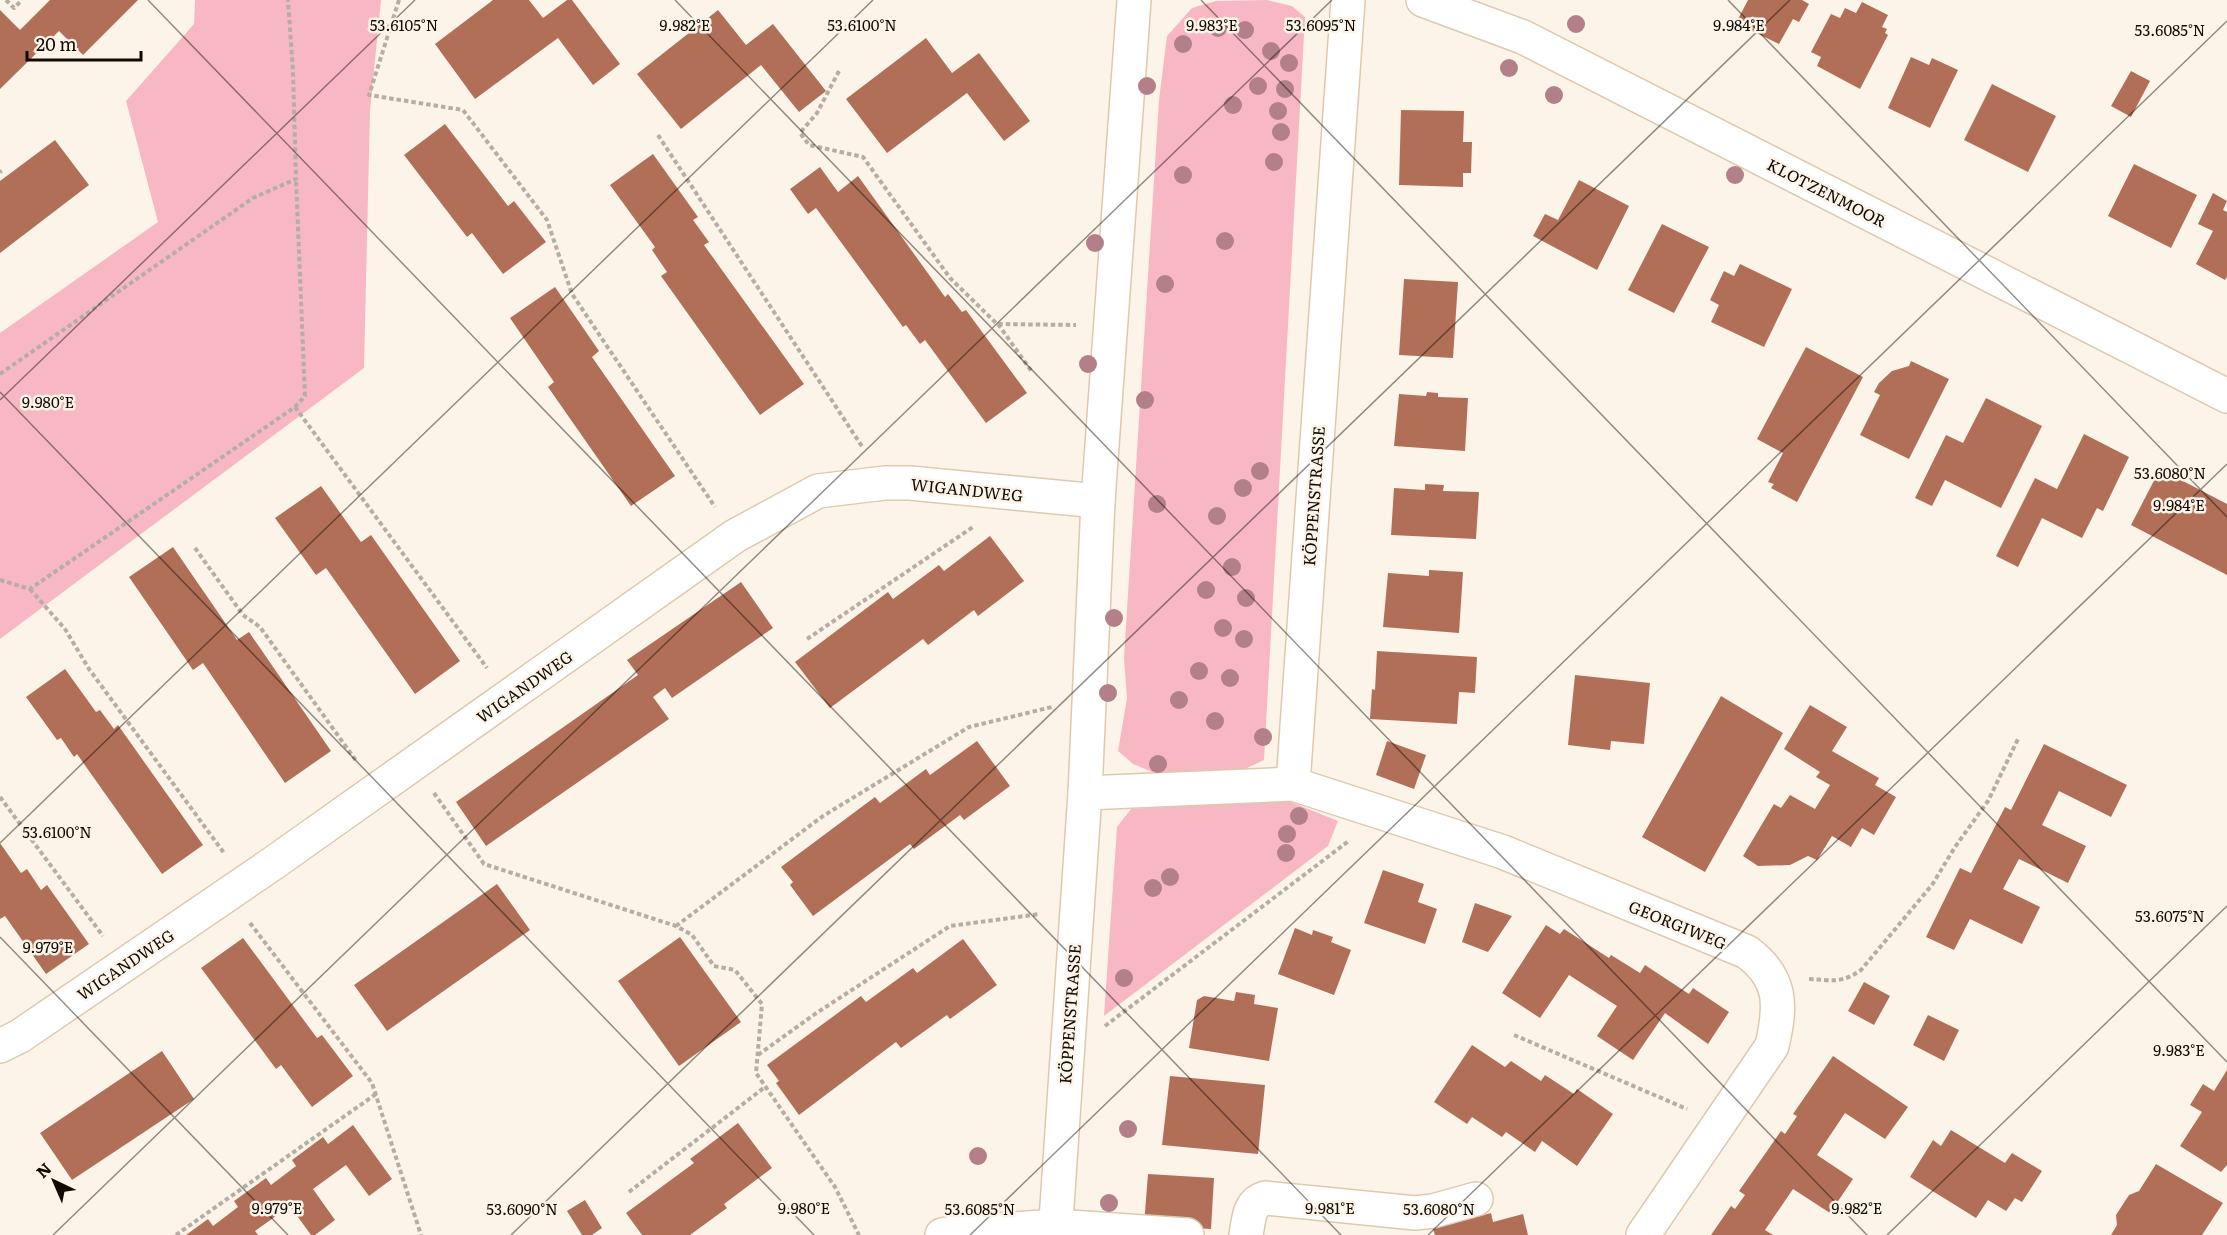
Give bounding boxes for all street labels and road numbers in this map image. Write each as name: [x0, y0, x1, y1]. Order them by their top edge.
street label: KLOTZENMOOR: [1763, 152, 1891, 233]
street label: KÖPPENSTRASSE: [1296, 425, 1330, 567]
street label: WIGANDWEG: [910, 471, 1024, 507]
street label: WIGANDWEG: [471, 644, 577, 728]
street label: GEORGIWEG: [1625, 893, 1731, 955]
street label: WIGANDWEG: [72, 923, 178, 1005]
street label: KÖPPENSTRASSE: [1052, 943, 1086, 1085]

